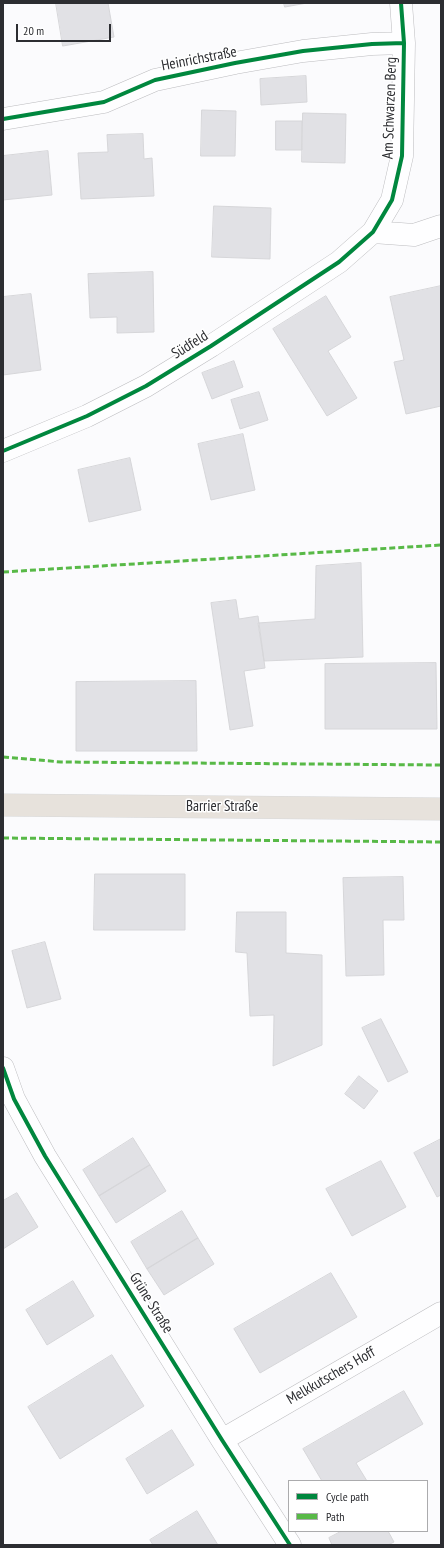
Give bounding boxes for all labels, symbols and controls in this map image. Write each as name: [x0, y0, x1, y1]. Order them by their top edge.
scale bar: [18, 16, 113, 42]
text: 20 m: [23, 23, 44, 38]
street label: Heinrichstraße: [160, 43, 238, 75]
street label: Am Schwarzen Berg: [379, 57, 401, 159]
street label: Südfeld: [169, 327, 211, 363]
street label: Barrier Straße: [186, 798, 258, 816]
street label: Grüne Straße: [125, 1269, 177, 1337]
street label: Melkkutschers Hoff: [284, 1343, 378, 1409]
legend: [288, 1480, 428, 1532]
text: Cycle path: [326, 1489, 369, 1504]
text: Path: [326, 1509, 344, 1524]

